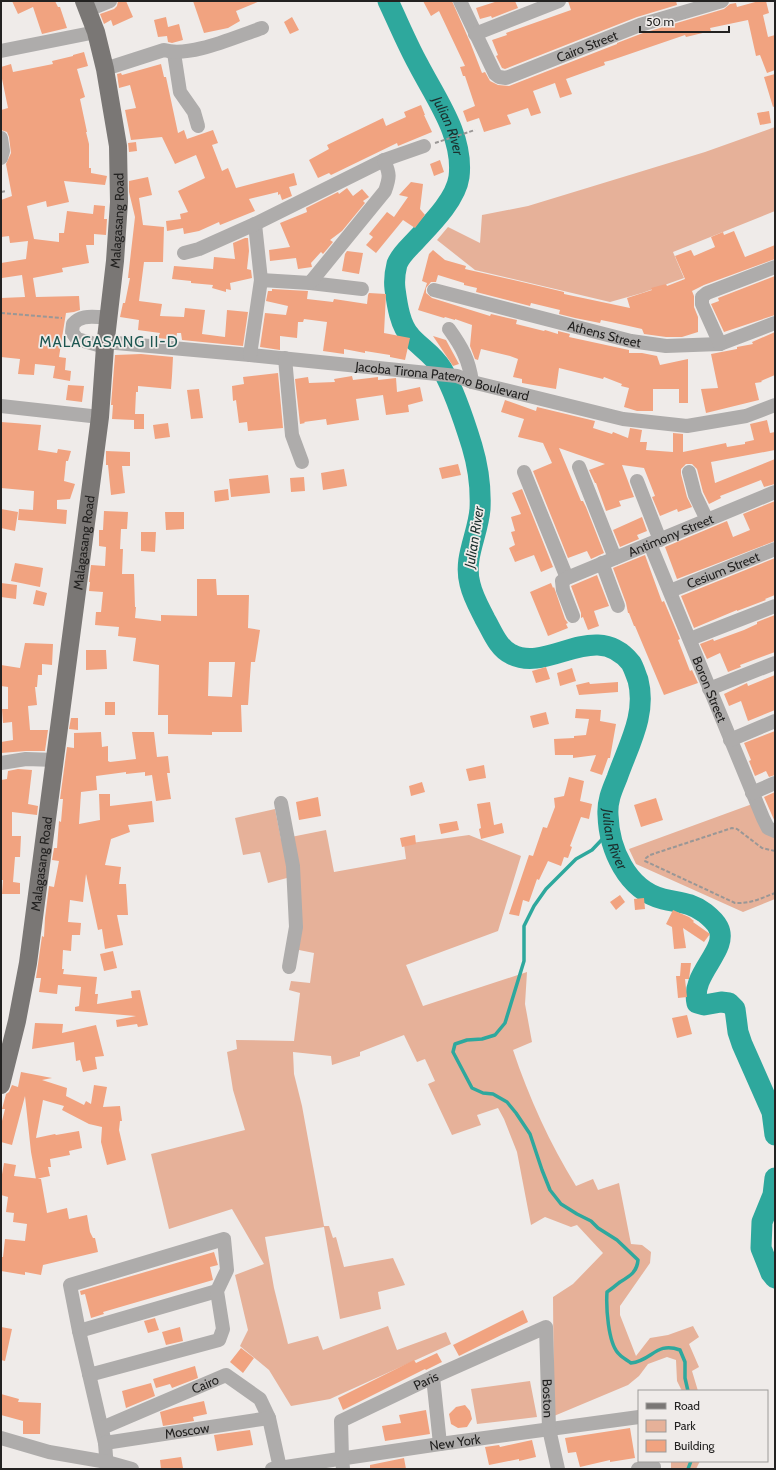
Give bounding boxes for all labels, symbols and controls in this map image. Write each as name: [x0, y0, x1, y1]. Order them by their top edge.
scale bar: [640, 8, 729, 34]
text: 50 m: [646, 14, 674, 29]
street label: Cairo Street: [554, 26, 620, 65]
water label: Julian River: [428, 91, 468, 157]
street label: Malagasang Road: [106, 173, 127, 269]
street label: Athens Street: [566, 317, 643, 350]
district label: MALAGASANG II-D: [39, 333, 179, 351]
street label: Jacoba Tirona Paterno Boulevard: [354, 358, 531, 404]
street label: Malagasang Road: [69, 494, 98, 591]
water label: Julian River: [460, 504, 488, 571]
street label: Antimony Street: [626, 510, 716, 560]
street label: Cesium Street: [684, 548, 762, 592]
street label: Boron Street: [689, 654, 731, 725]
water label: Julian River: [599, 807, 632, 873]
street label: Malagasang Road: [27, 816, 55, 912]
street label: Paris: [411, 1367, 441, 1393]
street label: Cairo: [189, 1371, 221, 1397]
street label: Boston: [540, 1379, 557, 1418]
legend: [638, 1390, 768, 1462]
text: Road: [674, 1398, 700, 1413]
text: Park: [674, 1418, 696, 1433]
street label: Moscow: [163, 1419, 211, 1442]
street label: New York: [428, 1431, 482, 1453]
text: Building: [674, 1438, 716, 1453]

